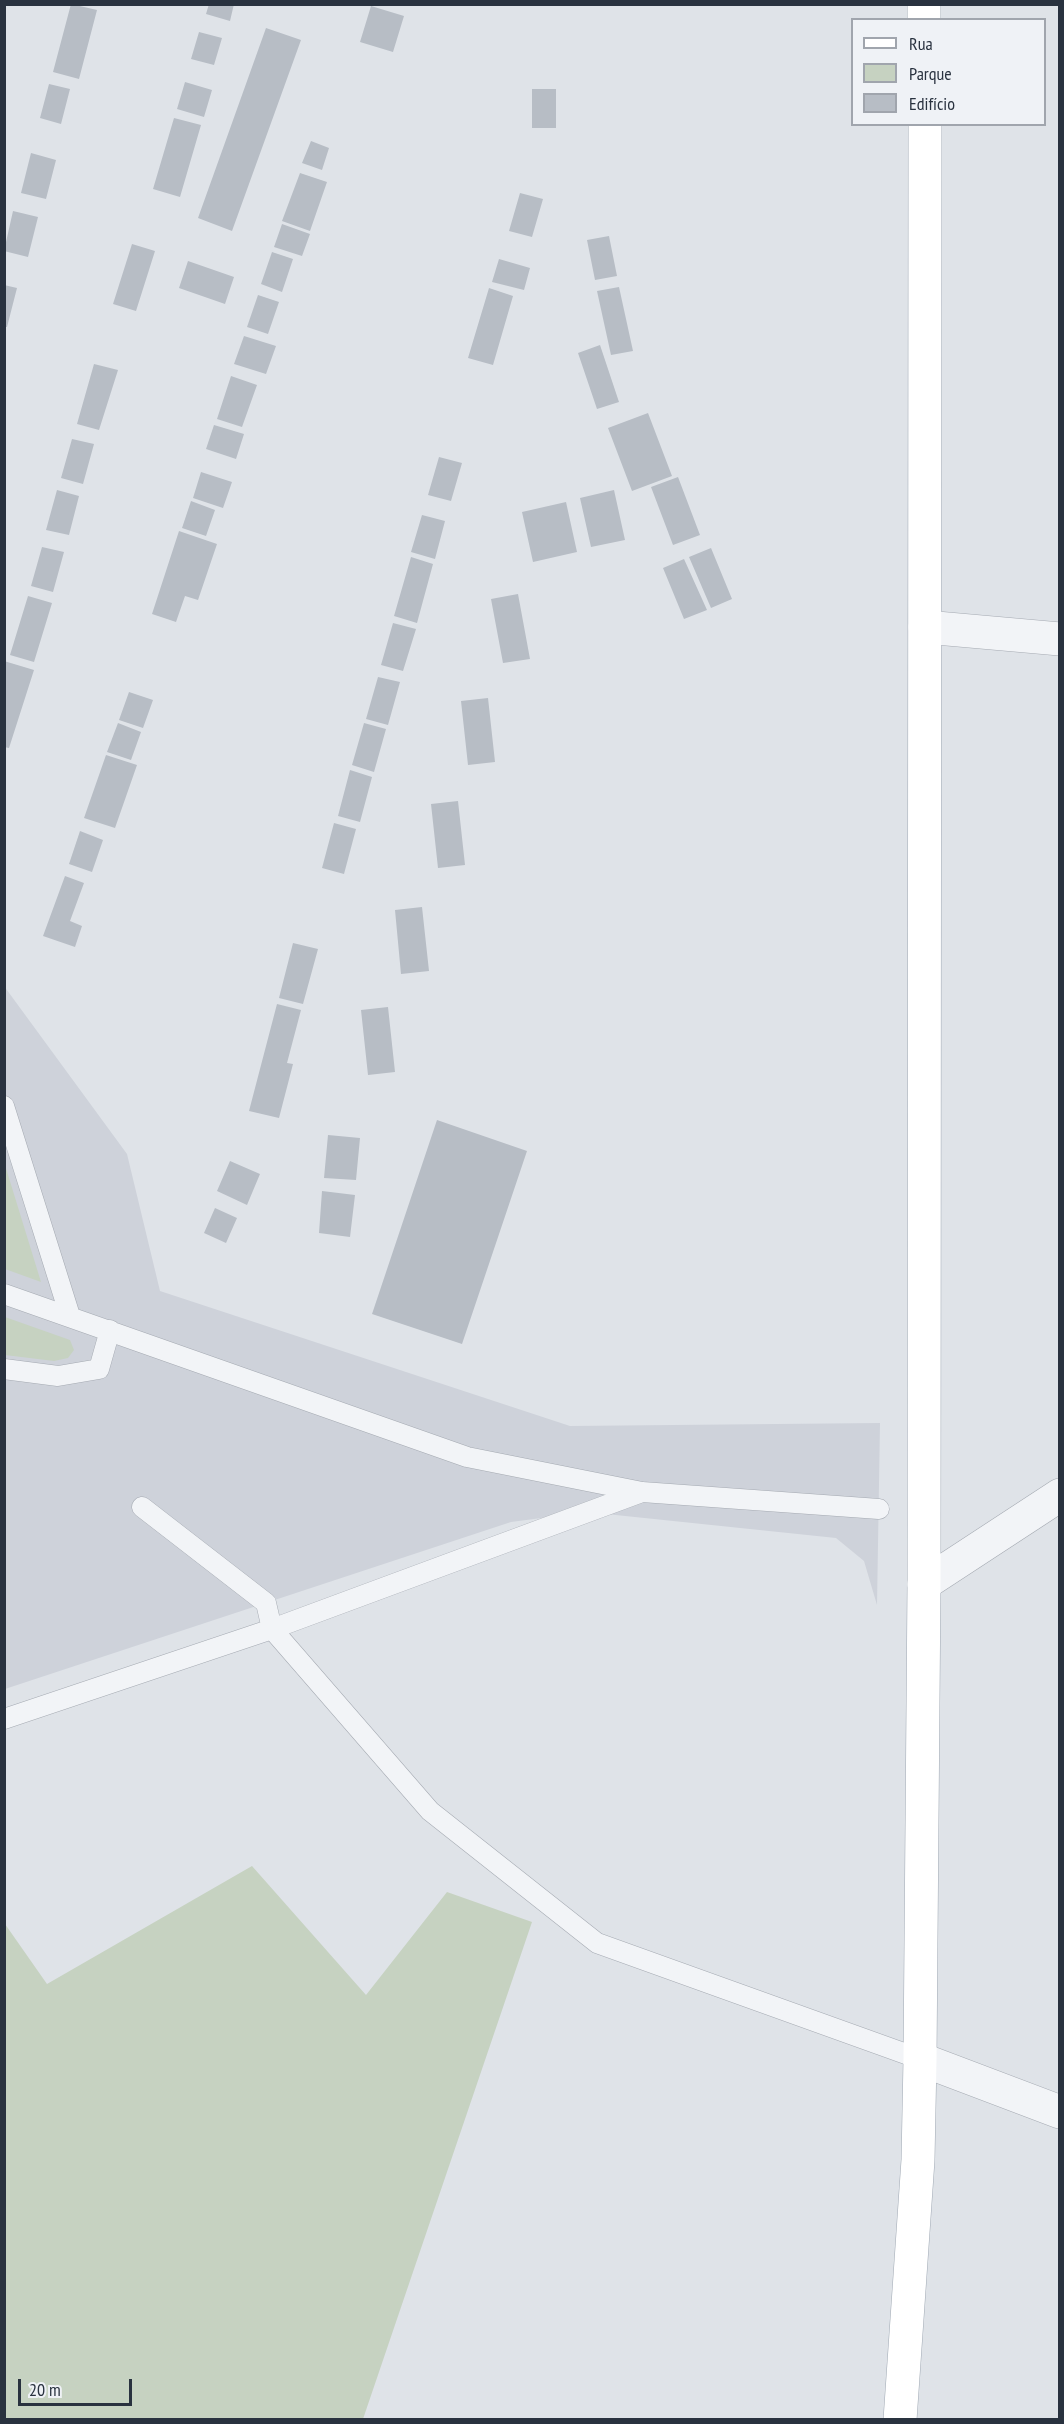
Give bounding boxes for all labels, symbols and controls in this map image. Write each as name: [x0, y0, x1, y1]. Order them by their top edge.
legend: [851, 18, 1046, 126]
text: Rua: [909, 32, 933, 55]
text: Parque: [909, 62, 952, 85]
text: Edifício: [909, 92, 955, 115]
scale bar: [21, 2367, 135, 2405]
text: 20 m: [29, 2378, 61, 2401]

